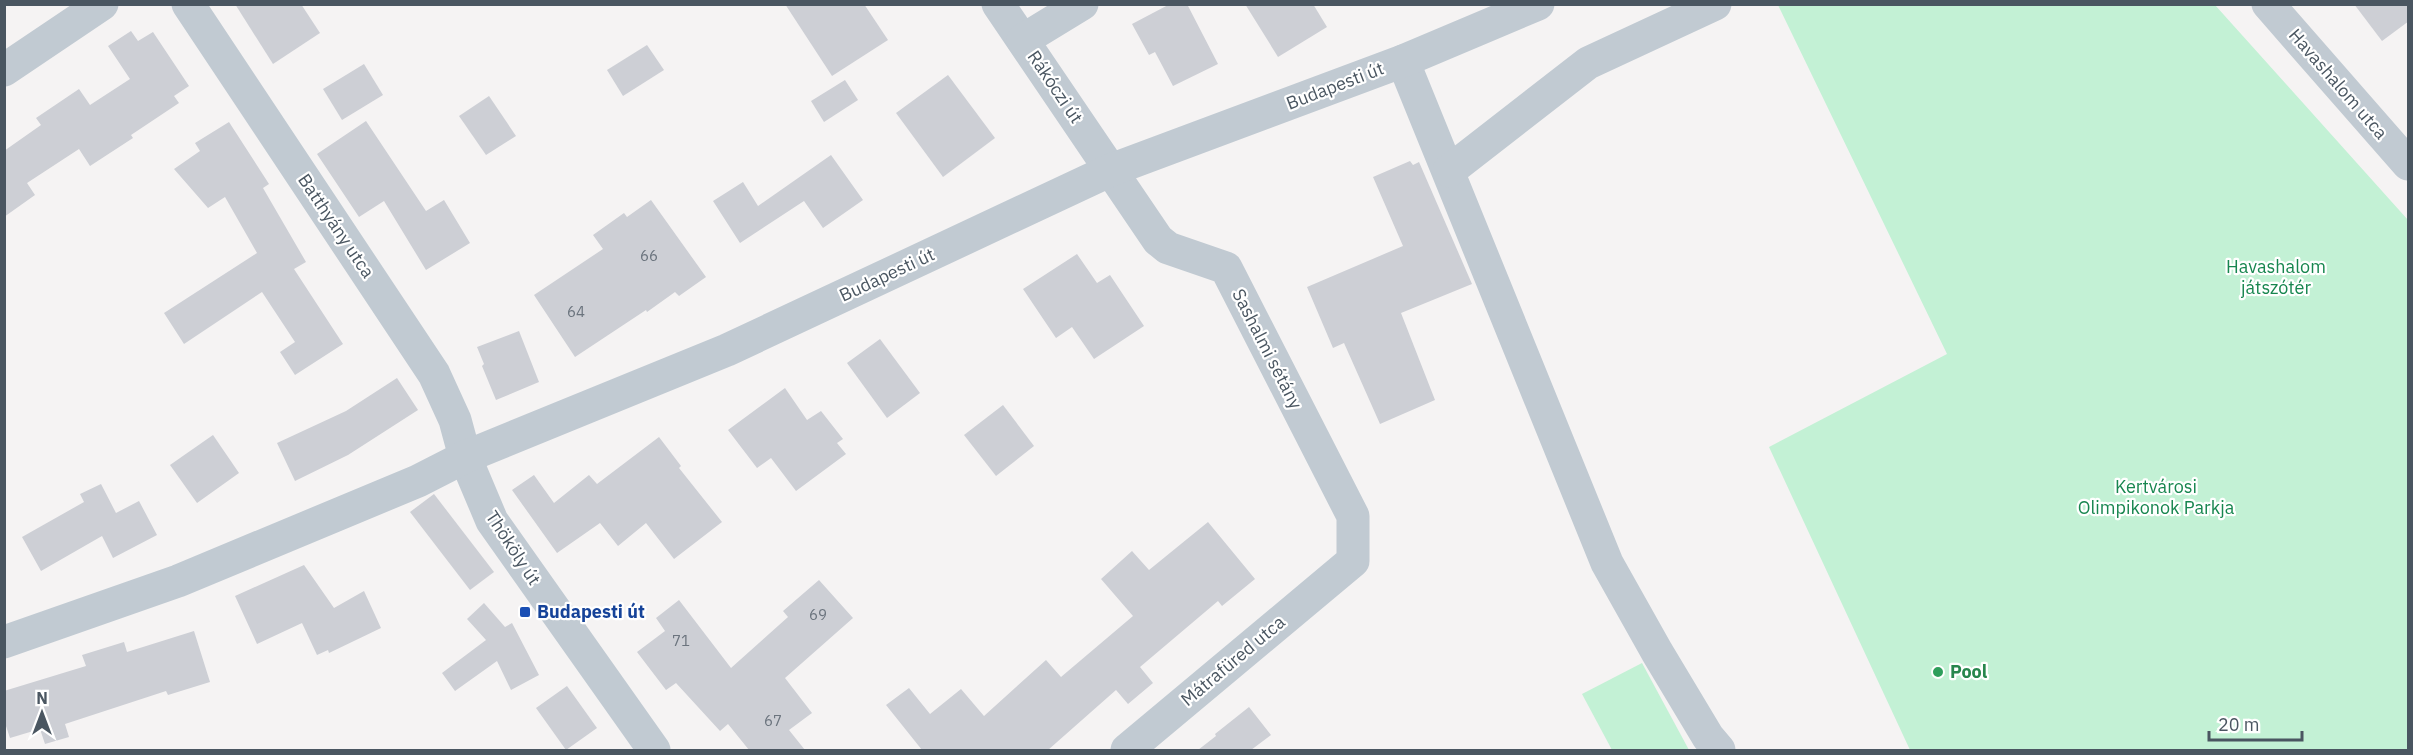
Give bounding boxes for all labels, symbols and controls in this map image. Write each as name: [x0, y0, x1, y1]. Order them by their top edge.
street label: Havashalom utca: [2284, 24, 2393, 144]
street label: Rákóczi út: [1023, 46, 1088, 128]
street label: Budapesti út: [1283, 56, 1387, 115]
street label: Batthyány utca: [293, 169, 380, 283]
street label: Budapesti út: [835, 242, 938, 307]
house number: 66: [640, 246, 658, 265]
park label: Havashalom játszótér: [2226, 255, 2326, 299]
street label: Sashalmi sétány: [1227, 285, 1308, 413]
house number: 64: [567, 302, 585, 321]
park label: Kertvárosi Olimpikonok Parkja: [2078, 475, 2235, 519]
street label: Thököly út: [481, 506, 546, 589]
place label: Budapesti út: [537, 600, 645, 623]
marker: Budapesti út: [518, 605, 532, 619]
house number: 69: [809, 605, 827, 624]
street label: Mátrafüred utca: [1176, 610, 1290, 711]
house number: 71: [672, 631, 690, 650]
place label: Pool: [1950, 660, 1988, 683]
marker: Pool: [1931, 665, 1945, 679]
north arrow: [12, 683, 72, 743]
text: N: [36, 688, 48, 708]
scale bar: [2209, 704, 2302, 742]
house number: 67: [764, 711, 782, 730]
text: 20 m: [2218, 713, 2260, 736]

